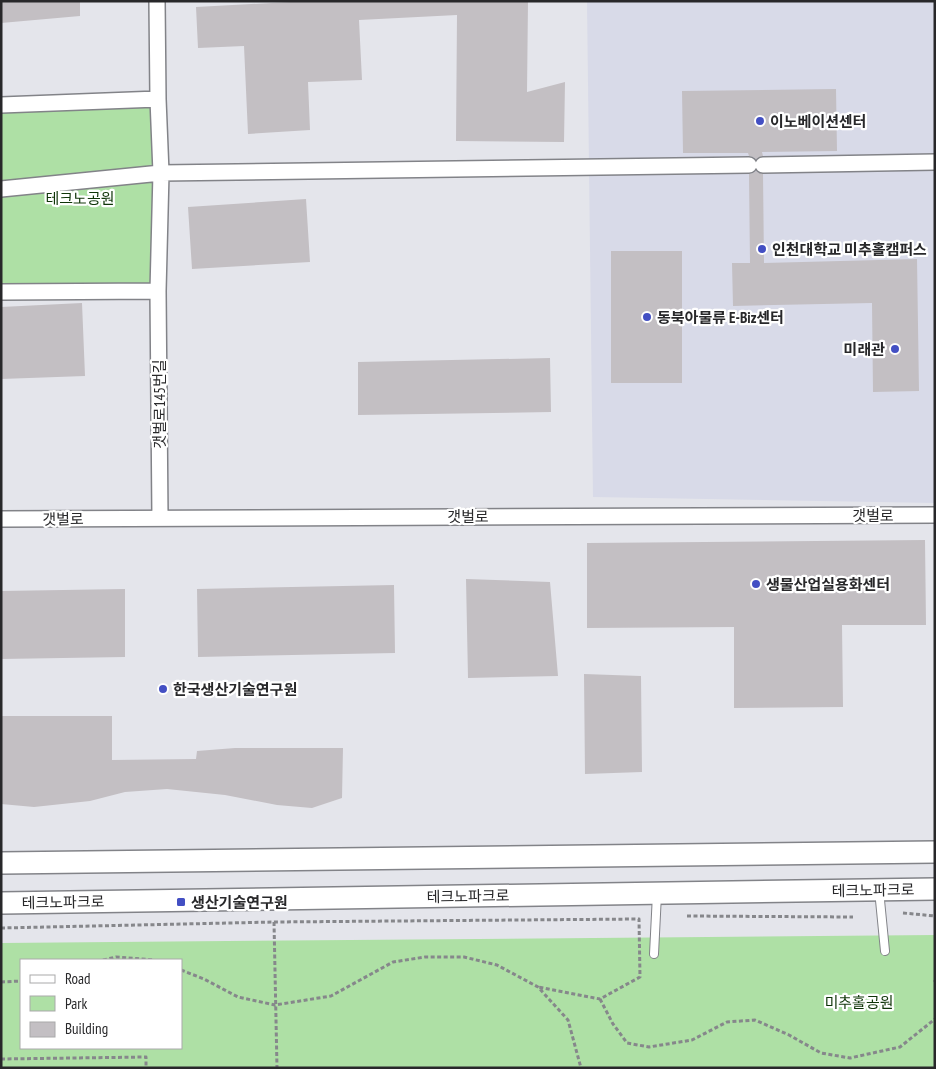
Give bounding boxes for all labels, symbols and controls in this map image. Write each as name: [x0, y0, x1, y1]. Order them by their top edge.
place label: 이노베이션센터: [770, 112, 867, 131]
marker: 이노베이션센터: [754, 115, 766, 127]
park label: 테크노공원: [45, 189, 115, 208]
place label: 인천대학교 미추홀캠퍼스: [772, 240, 927, 259]
marker: 인천대학교 미추홀캠퍼스: [756, 243, 768, 255]
place label: 동북아물류 E-Biz센터: [657, 308, 784, 327]
marker: 동북아물류 E-Biz센터: [641, 311, 653, 323]
place label: 미래관: [844, 340, 885, 359]
marker: 미래관: [889, 343, 901, 355]
street label: 갯벌로145번길: [150, 359, 169, 449]
street label: 갯벌로: [852, 506, 894, 525]
street label: 갯벌로: [447, 507, 489, 526]
street label: 갯벌로: [42, 509, 84, 529]
place label: 생물산업실용화센터: [766, 575, 890, 594]
marker: 생물산업실용화센터: [750, 578, 762, 590]
place label: 한국생산기술연구원: [173, 680, 297, 699]
marker: 한국생산기술연구원: [157, 683, 169, 695]
street label: 테크노파크로: [831, 880, 915, 900]
street label: 테크노파크로: [426, 886, 510, 906]
street label: 테크노파크로: [21, 892, 105, 912]
place label: 생산기술연구원: [191, 893, 288, 912]
marker: 생산기술연구원: [175, 896, 187, 908]
legend: [20, 959, 182, 1049]
text: Road: [65, 969, 91, 988]
park label: 미추홀공원: [824, 993, 894, 1012]
text: Park: [65, 994, 87, 1013]
text: Building: [65, 1019, 108, 1038]

